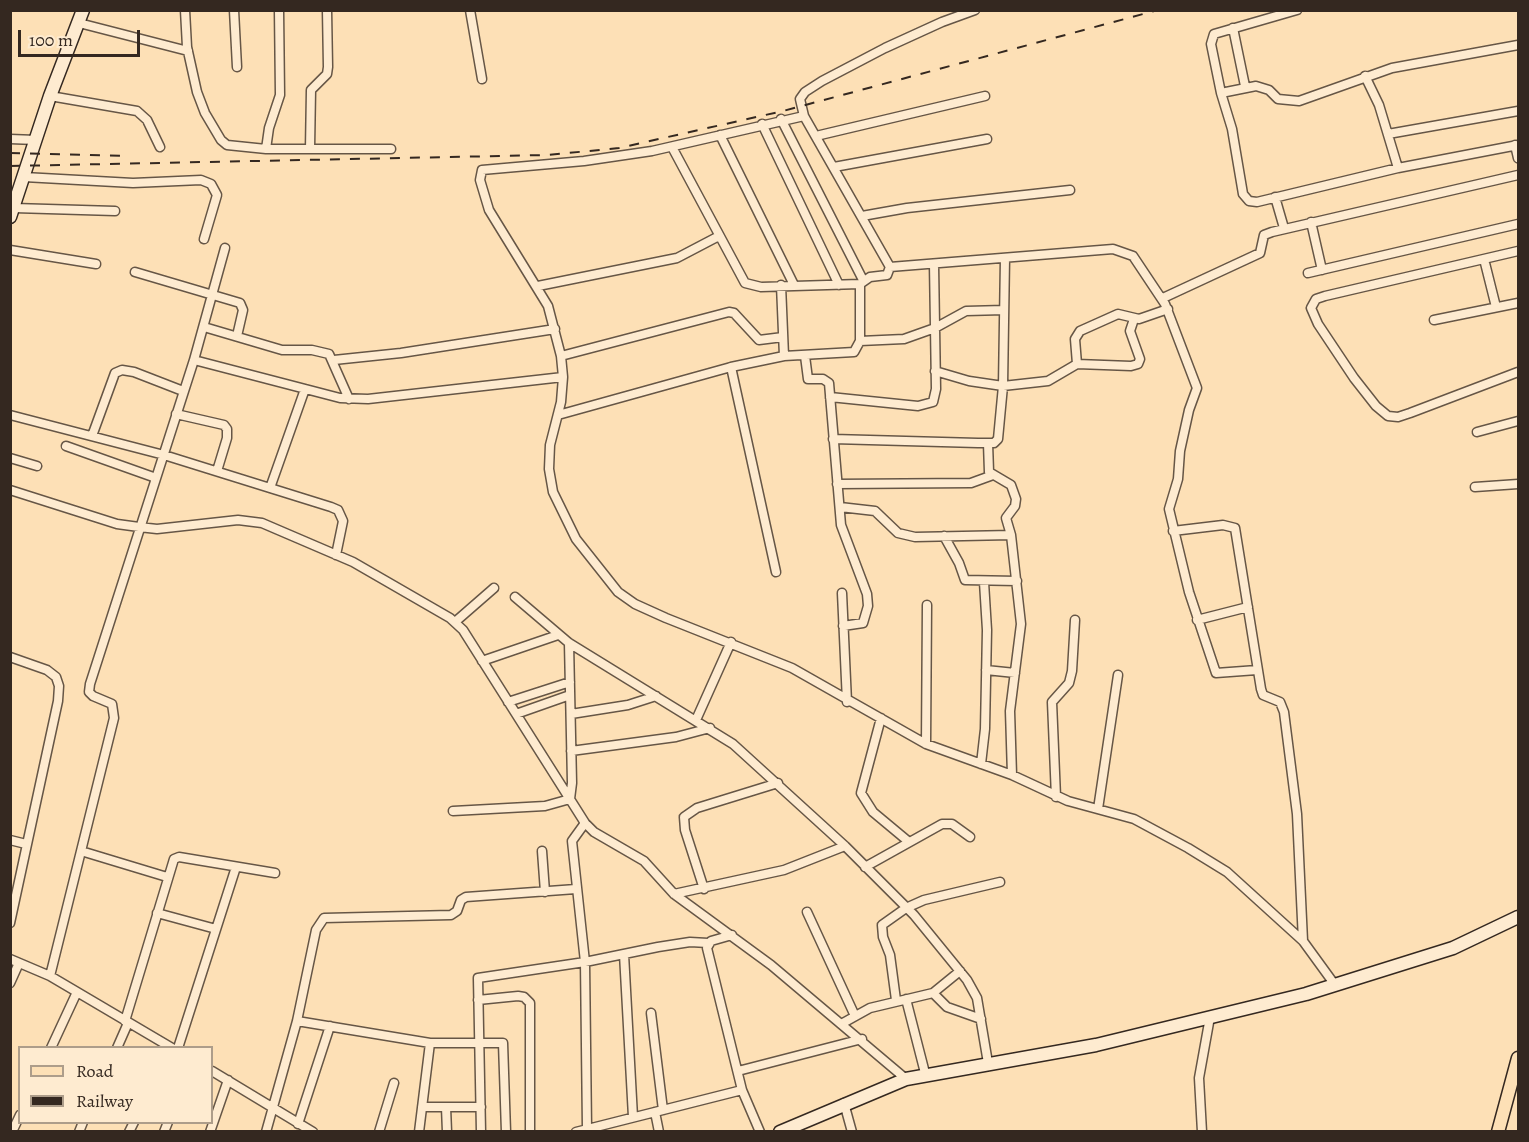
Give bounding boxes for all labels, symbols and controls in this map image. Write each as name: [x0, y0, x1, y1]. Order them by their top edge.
scale bar: [21, 18, 142, 56]
text: 100 m: [29, 28, 73, 52]
legend: [18, 1046, 213, 1124]
text: Road: [76, 1059, 113, 1083]
text: Railway: [76, 1089, 133, 1113]

